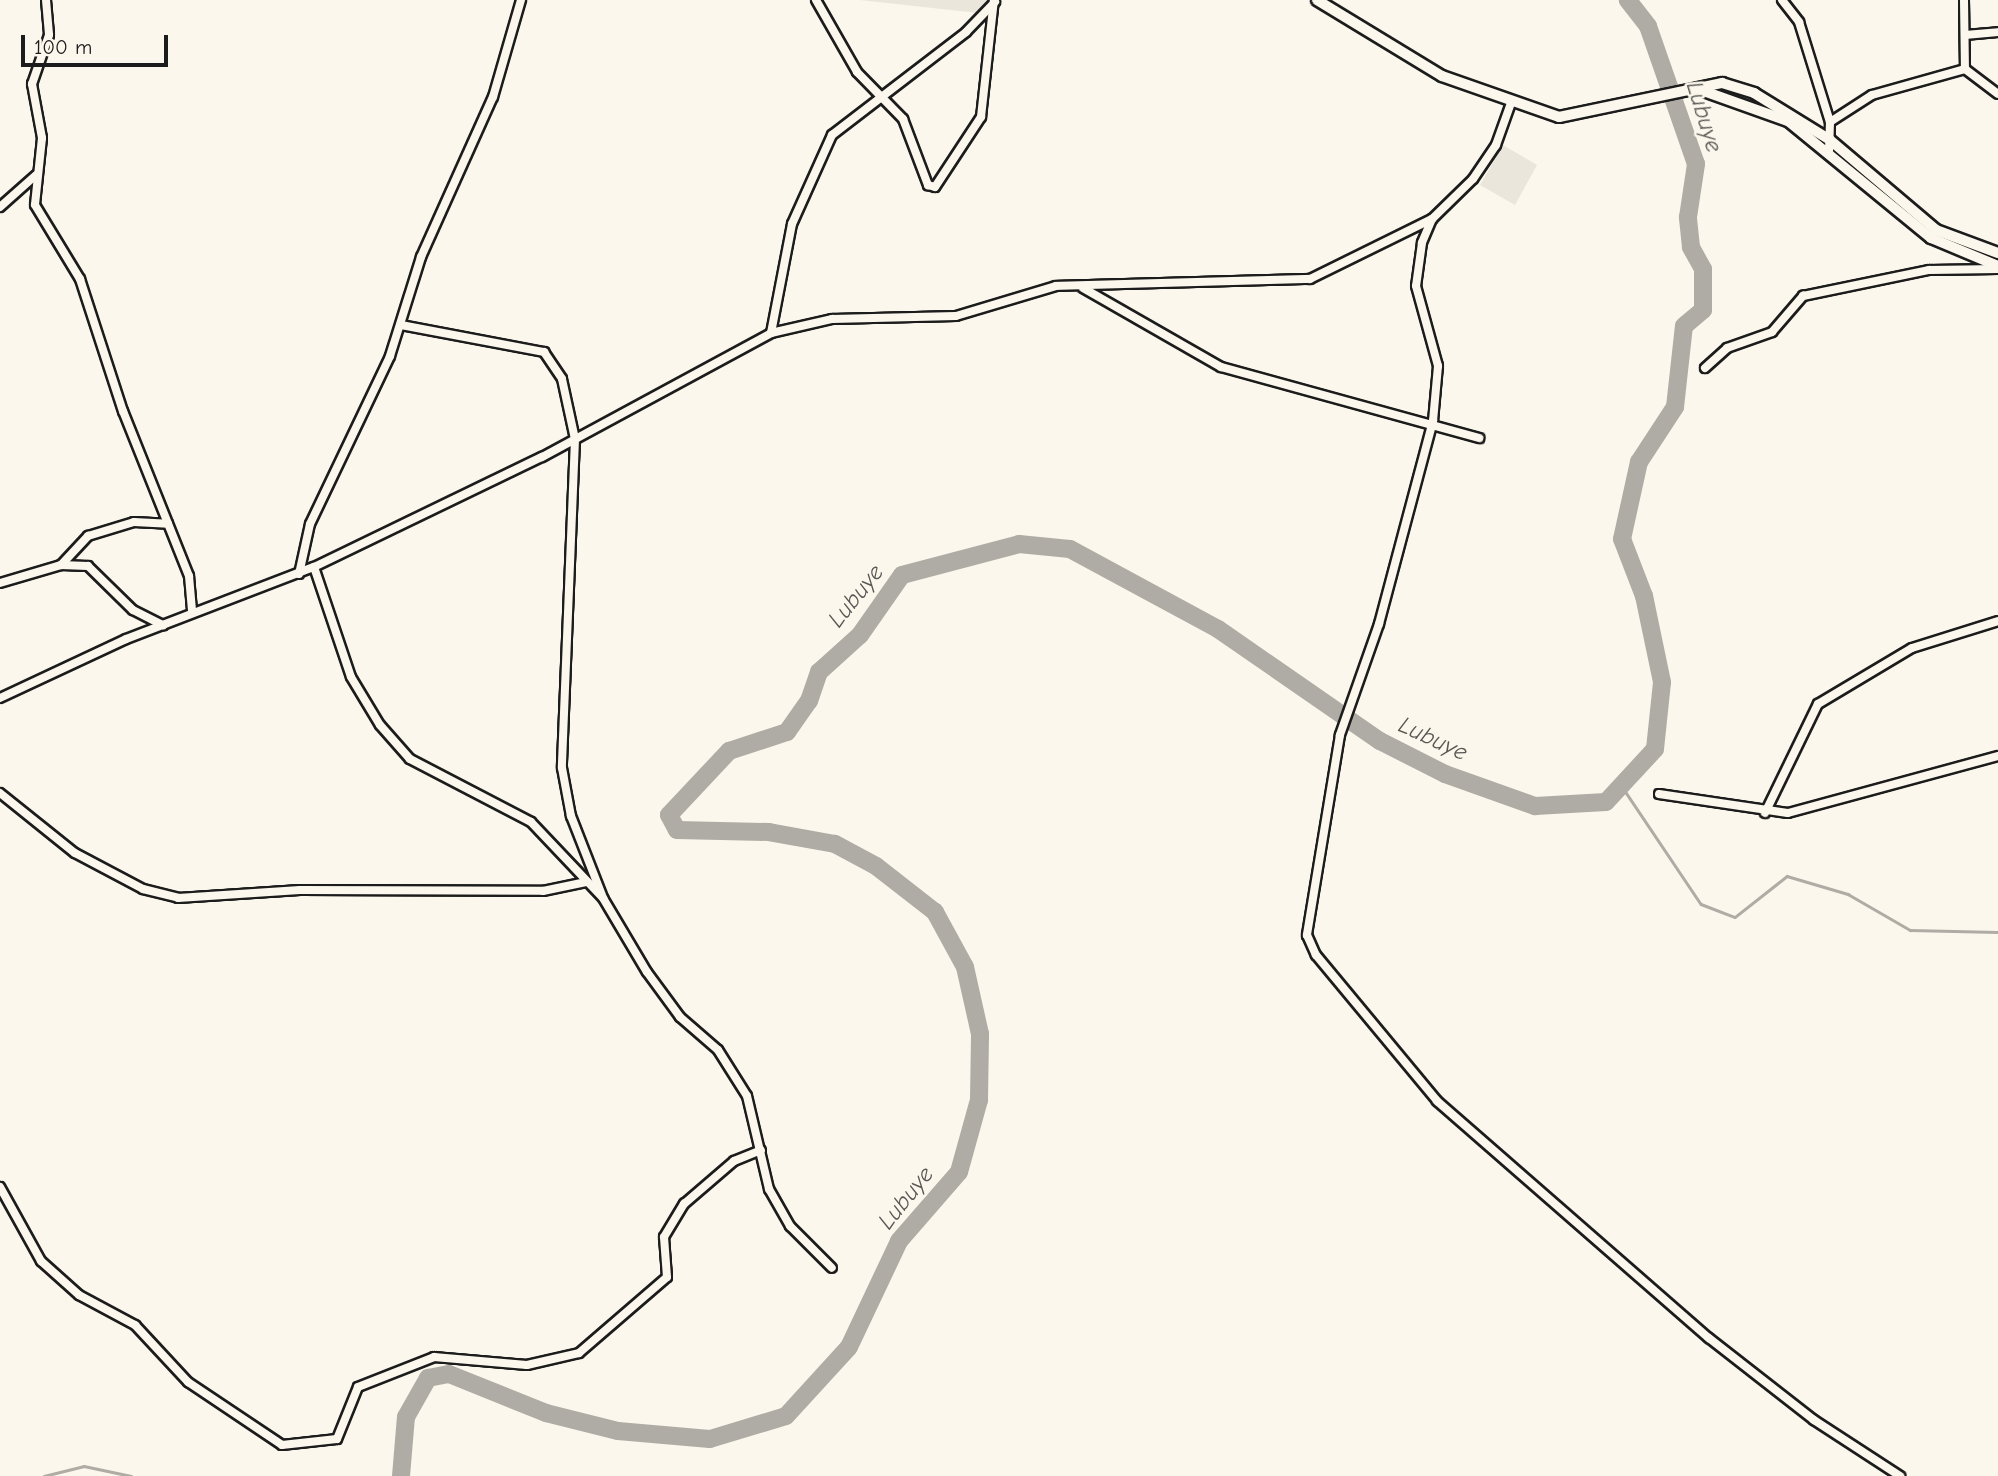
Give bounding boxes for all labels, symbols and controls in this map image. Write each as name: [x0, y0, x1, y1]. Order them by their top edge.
scale bar: [24, 21, 172, 65]
text: 100 m: [34, 35, 92, 59]
water label: Lubuye: [1680, 78, 1728, 156]
water label: Lubuye: [822, 559, 890, 633]
water label: Lubuye: [1394, 711, 1472, 767]
water label: Lubuye: [872, 1161, 940, 1235]

